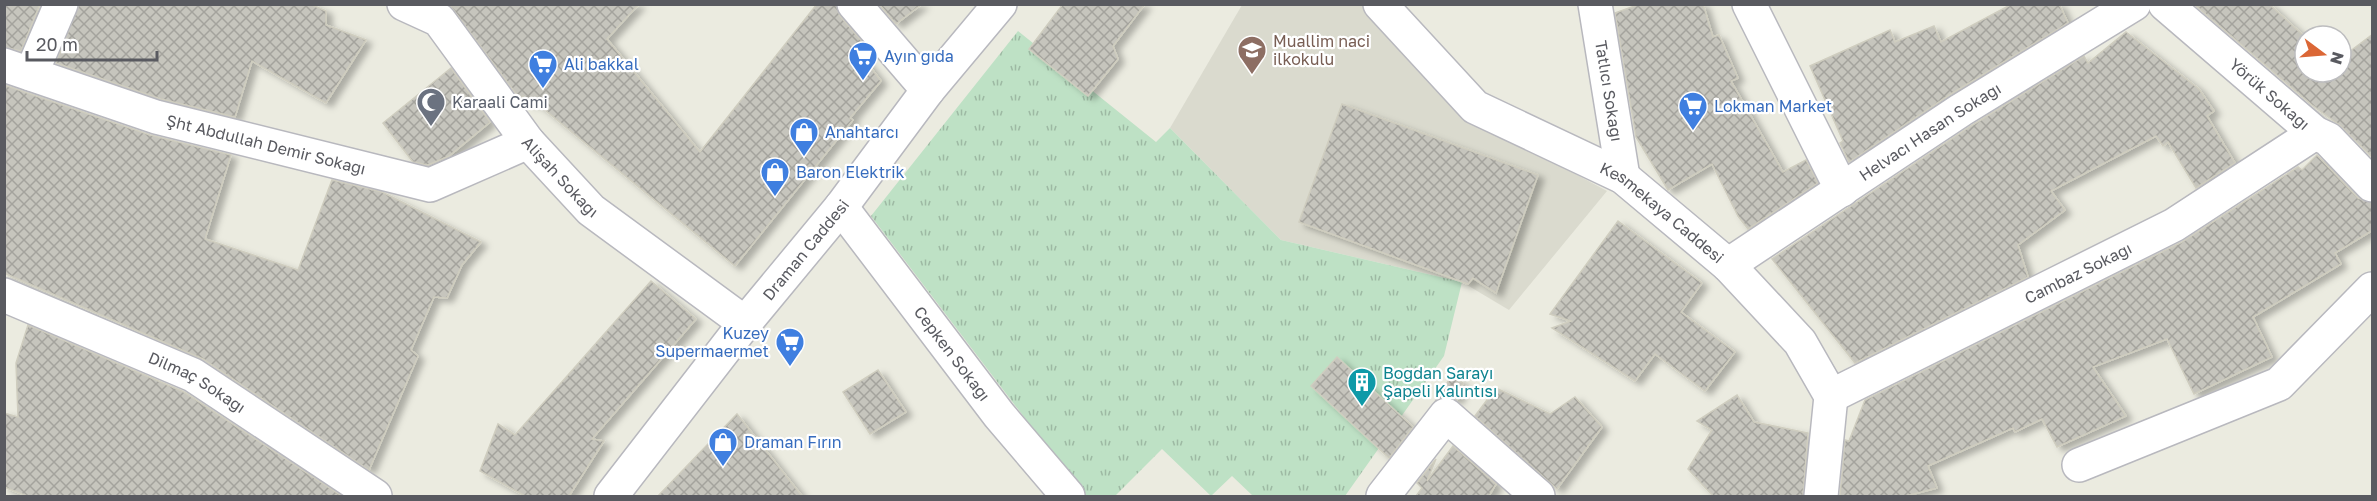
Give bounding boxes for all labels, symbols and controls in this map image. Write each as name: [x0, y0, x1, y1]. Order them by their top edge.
scale bar: [27, 24, 158, 62]
north arrow: [2293, 24, 2353, 84]
place label: Muallim naci ilkokulu: [1273, 31, 1370, 69]
text: 20 m: [36, 33, 78, 55]
school or university icon: Muallim naci ilkokulu: [1236, 34, 1268, 76]
street label: Tatlıcı Sokağı: [1591, 39, 1627, 143]
supermarket icon: Ayın gıda: [847, 40, 879, 82]
place label: Ayın gıda: [884, 46, 954, 66]
supermarket icon: Ali bakkal: [527, 48, 559, 90]
text: N: [2326, 50, 2349, 67]
place label: Ali bakkal: [564, 54, 639, 74]
street label: Yörük Sokağı: [2225, 54, 2314, 134]
street label: Helvacı Hasan Sokağı: [1855, 78, 2004, 185]
mosque icon: Karaali Cami: [415, 86, 447, 128]
supermarket icon: Lokman Market: [1677, 90, 1709, 132]
place label: Karaali Cami: [452, 92, 548, 112]
place label: Lokman Market: [1714, 96, 1832, 116]
street label: Şht Abdullah Demir Sokağı: [164, 110, 368, 179]
shop icon: Anahtarcı: [788, 116, 820, 158]
place label: Anahtarcı: [825, 122, 899, 142]
street label: Alişah Sokağı: [518, 132, 602, 222]
shop icon: Baron Elektrik: [759, 156, 791, 198]
street label: Kesmekaya Caddesi: [1597, 158, 1728, 267]
place label: Baron Elektrik: [796, 162, 905, 182]
street label: Draman Caddesi: [758, 195, 853, 304]
street label: Cambaz Sokağı: [2021, 238, 2135, 308]
street label: Cepken Sokağı: [910, 302, 995, 405]
place label: Kuzey Supermaermet: [655, 323, 769, 361]
supermarket icon: Kuzey Supermaermet: [774, 326, 806, 368]
street label: Dilmaç Sokağı: [145, 347, 249, 417]
place label: Boğdan Sarayı Şapeli Kalıntısı: [1383, 363, 1497, 401]
building icon: Boğdan Sarayı Şapeli Kalıntısı: [1346, 366, 1378, 408]
shop icon: Draman Fırın: [707, 426, 739, 468]
place label: Draman Fırın: [744, 432, 842, 452]

